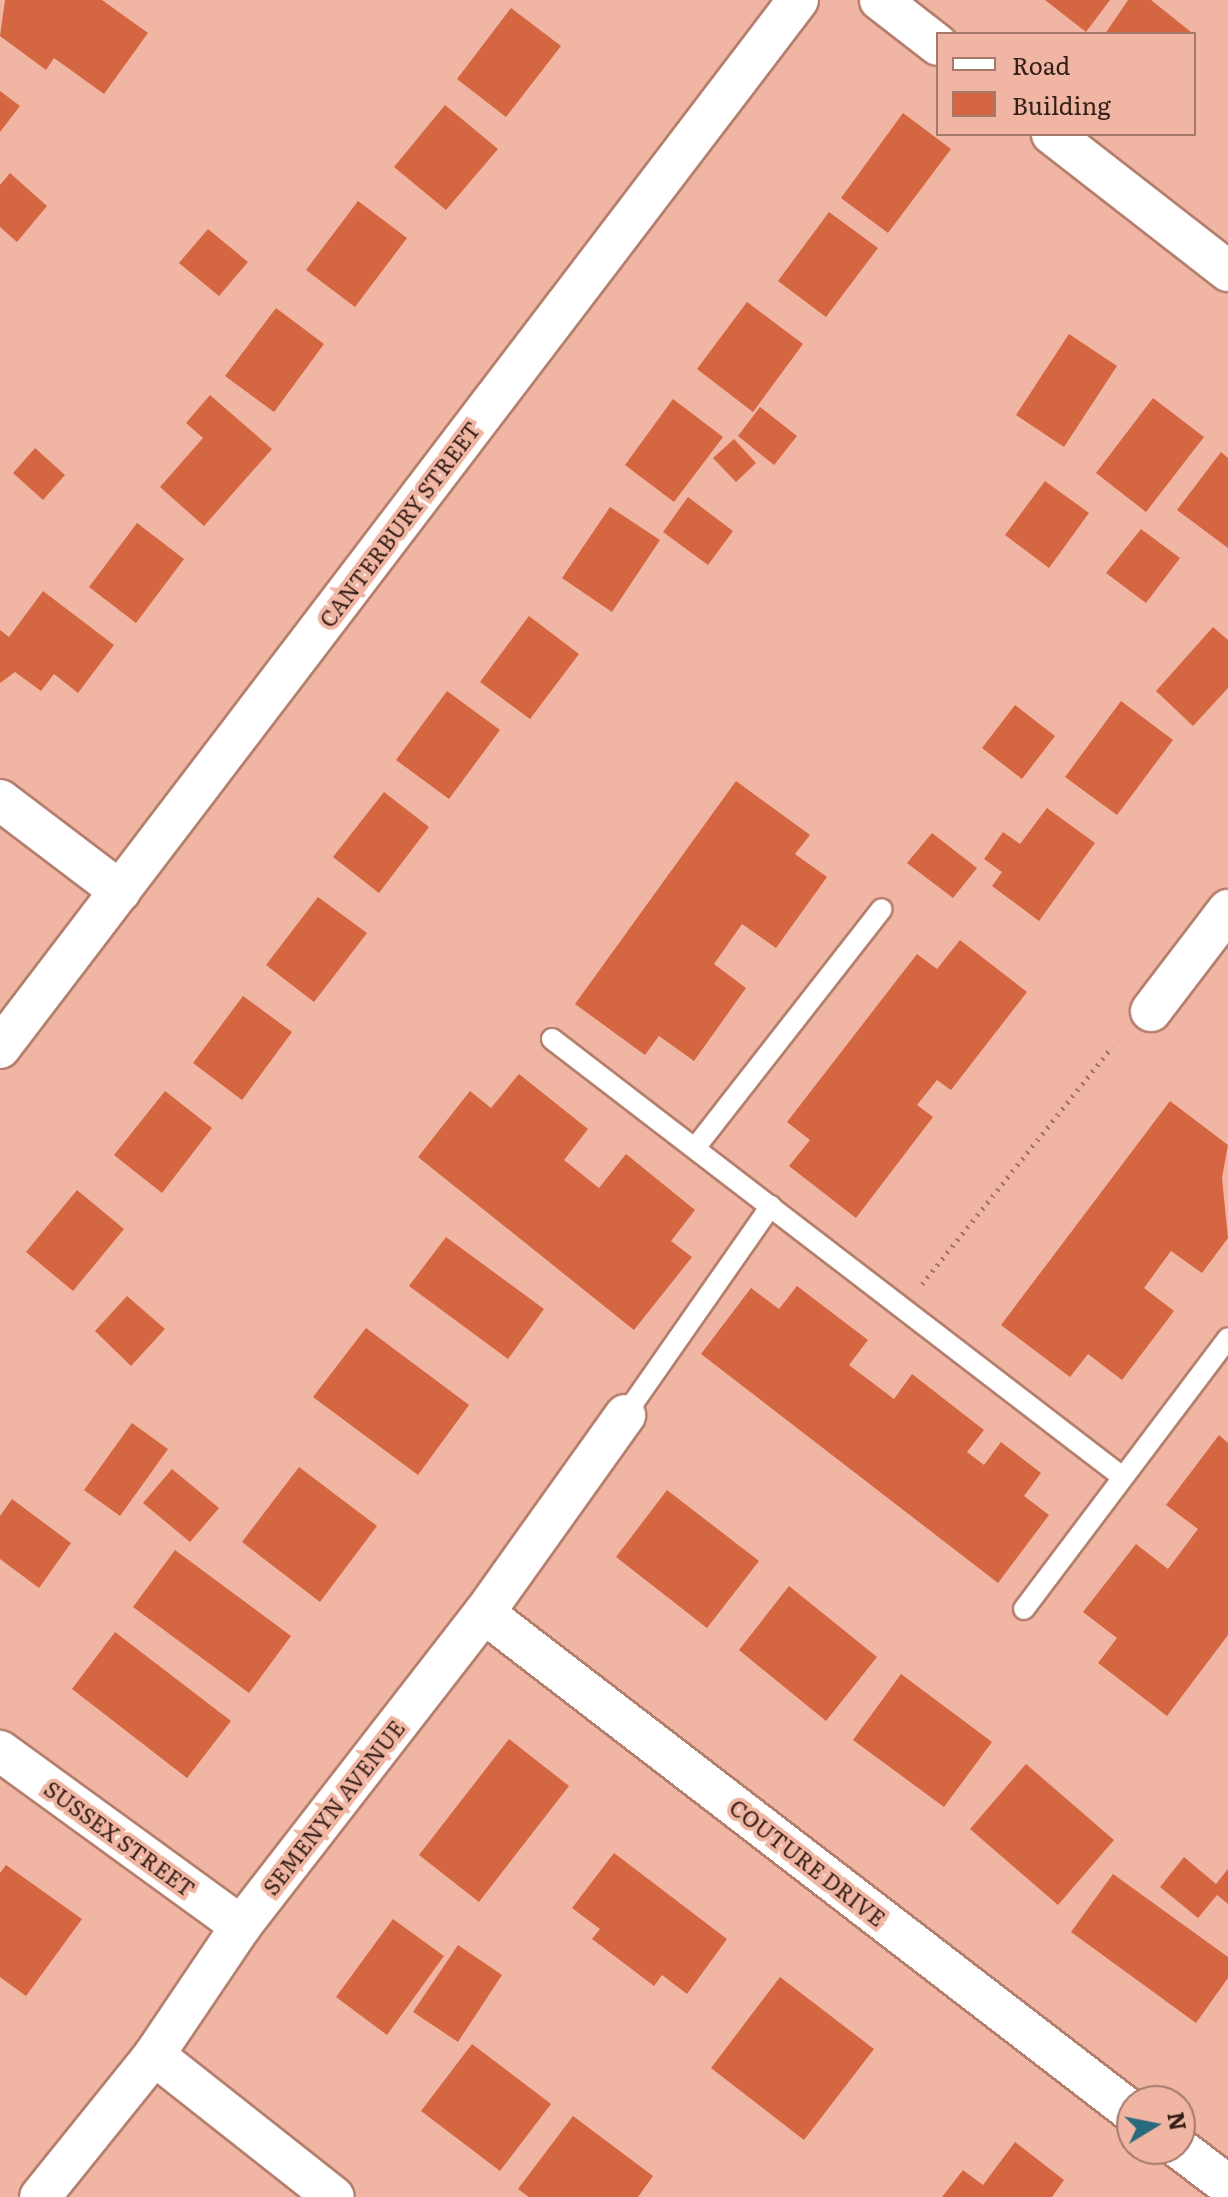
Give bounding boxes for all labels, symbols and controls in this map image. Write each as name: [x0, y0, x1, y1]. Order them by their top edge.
legend: [936, 32, 1196, 136]
text: Road: [1012, 47, 1070, 82]
text: Building: [1012, 87, 1111, 122]
street label: CANTERBURY STREET: [313, 416, 485, 632]
street label: SEMENYN AVENUE: [257, 1714, 409, 1900]
street label: SUSSEX STREET: [40, 1775, 200, 1901]
street label: COUTURE DRIVE: [725, 1793, 891, 1931]
north arrow: [1116, 2085, 1196, 2165]
text: N: [1160, 2109, 1196, 2133]

